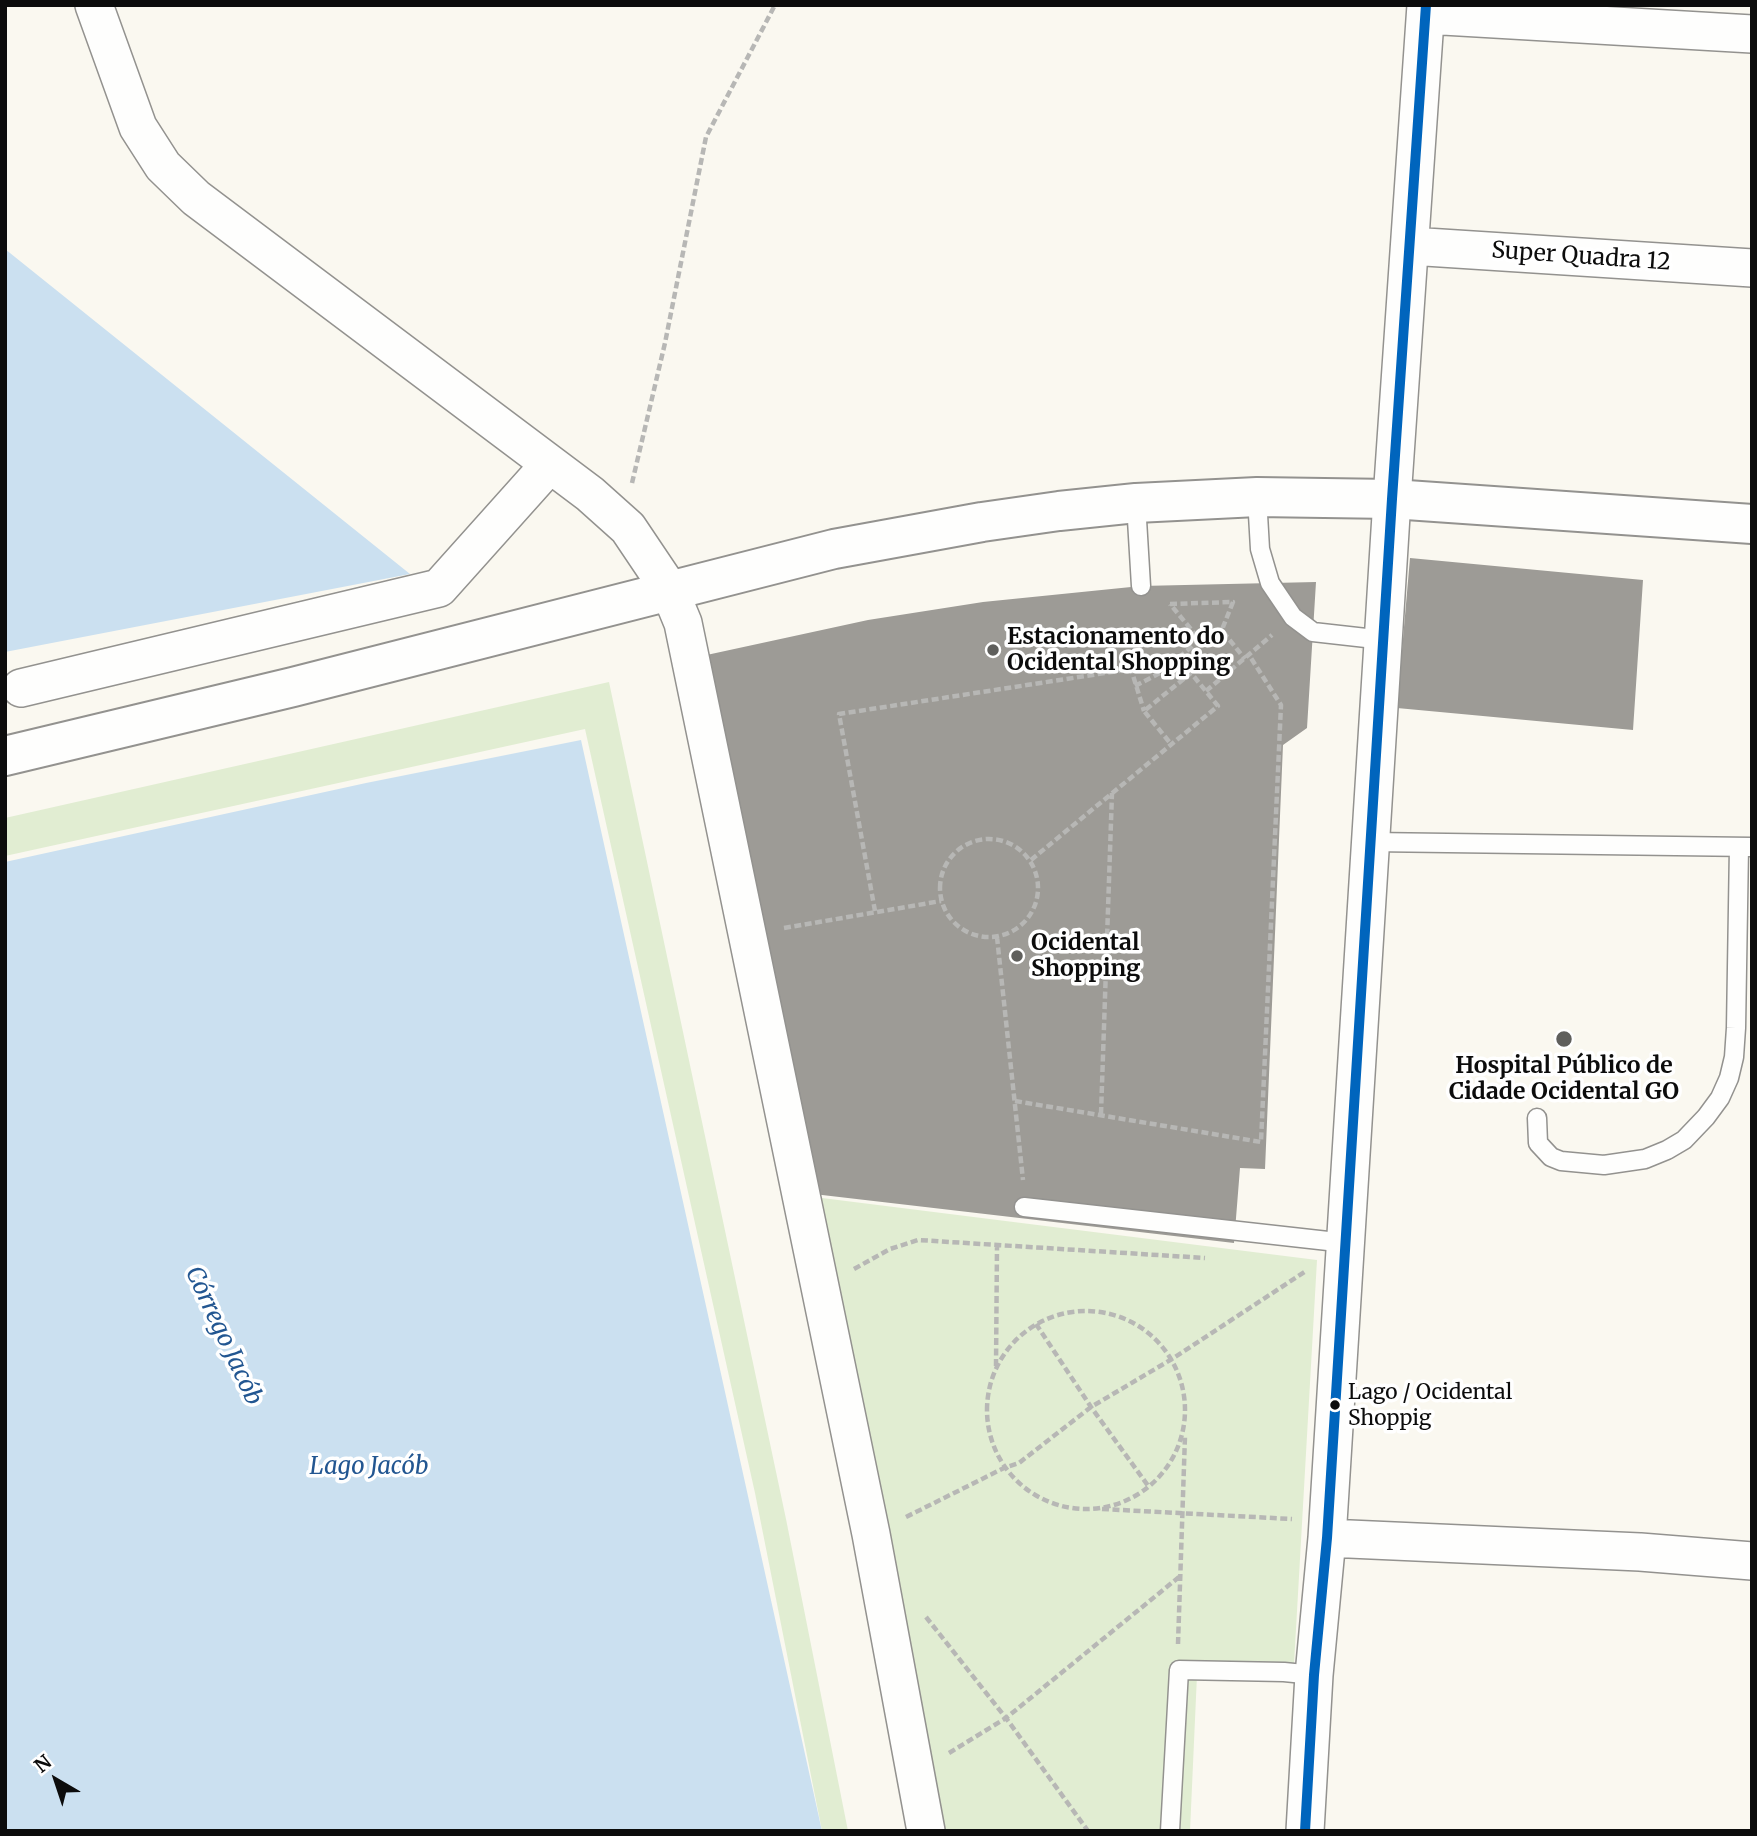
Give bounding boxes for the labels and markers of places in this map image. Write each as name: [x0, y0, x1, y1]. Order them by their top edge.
place label: Estacionamento do Ocidental Shopping: [1007, 623, 1230, 677]
marker: Estacionamento do Ocidental Shopping: [985, 642, 1001, 658]
place label: Ocidental Shopping: [1031, 929, 1140, 983]
marker: Ocidental Shopping: [1009, 948, 1025, 964]
marker: Hospital Público de Cidade Ocidental GO: [1554, 1029, 1574, 1049]
place label: Hospital Público de Cidade Ocidental GO: [1449, 1052, 1679, 1106]
place label: Lago / Ocidental Shoppig: [1348, 1380, 1512, 1430]
marker: Lago / Ocidental Shoppig: [1328, 1398, 1342, 1412]

